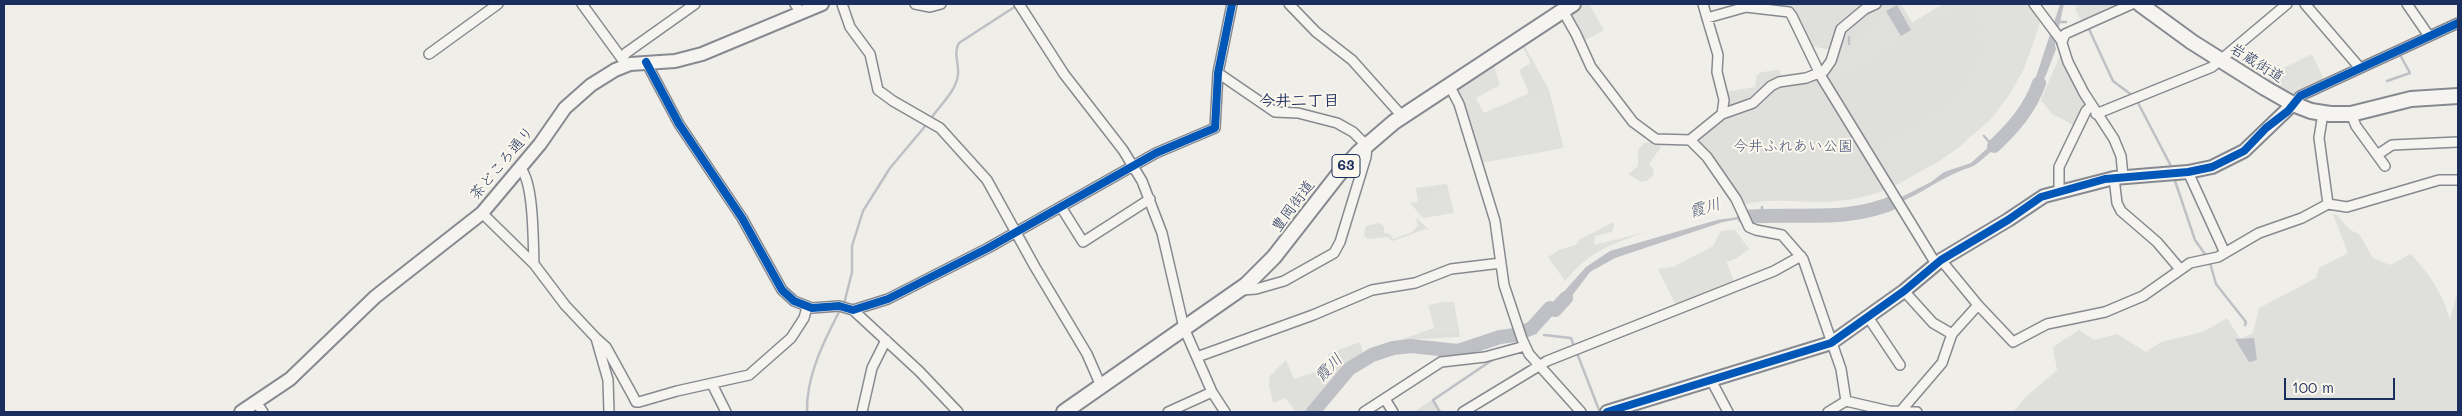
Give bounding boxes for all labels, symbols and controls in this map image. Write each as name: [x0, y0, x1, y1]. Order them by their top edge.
street label: 岩蔵街道: [2227, 39, 2287, 87]
district label: 今井二丁目: [1259, 91, 1339, 111]
street label: 茶どころ通り: [466, 123, 538, 203]
park label: 今井ふれあい公園: [1733, 137, 1853, 155]
road number: 63: [1332, 154, 1360, 178]
street label: 豊岡街道: [1268, 177, 1318, 235]
water label: 霞川: [1687, 194, 1723, 222]
water label: 霞川: [1311, 350, 1347, 386]
scale bar: [2287, 368, 2398, 400]
text: 100 m: [2292, 377, 2334, 397]

